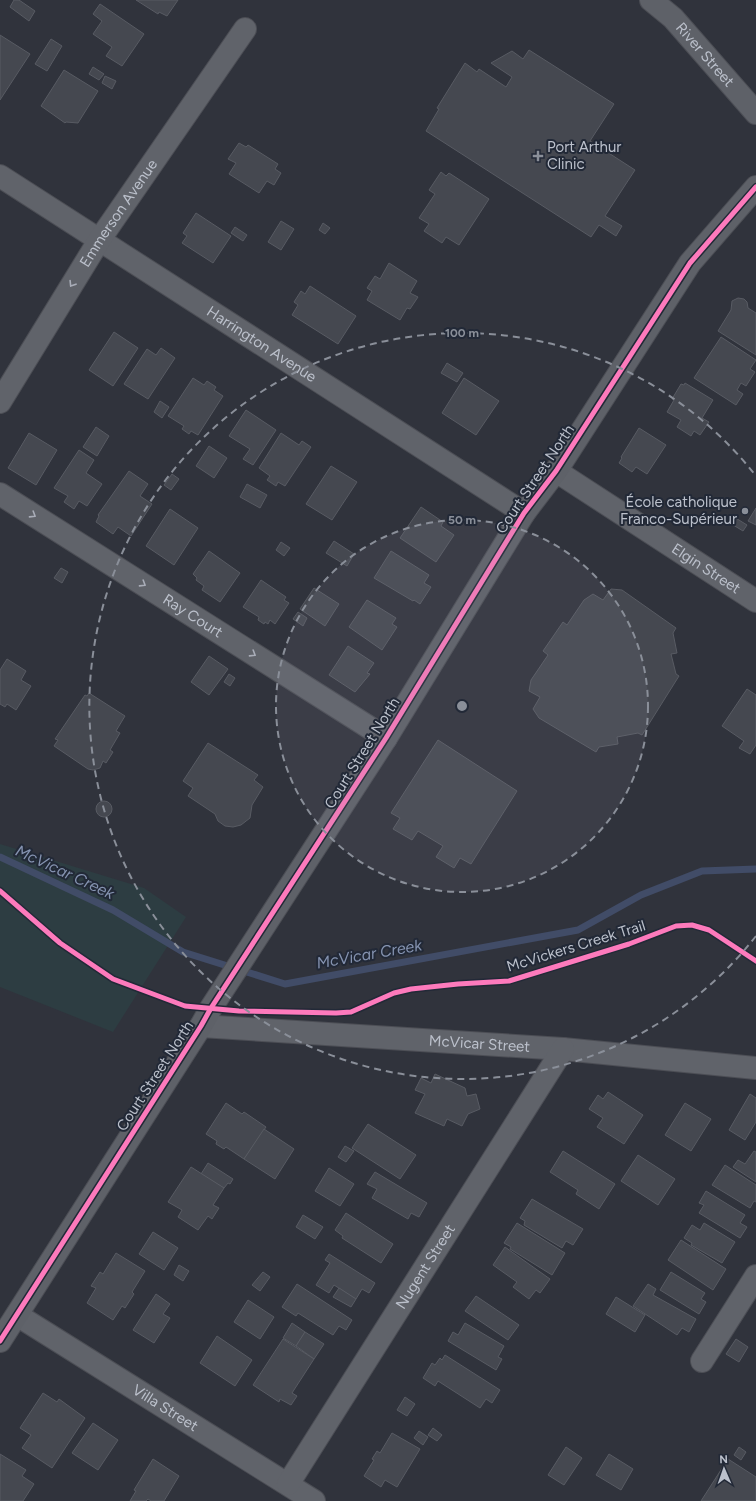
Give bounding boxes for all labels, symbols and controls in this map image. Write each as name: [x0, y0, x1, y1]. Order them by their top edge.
street label: River Street: [672, 19, 738, 91]
place label: Port Arthur Clinic: [547, 138, 621, 173]
marker: Port Arthur Clinic: [532, 150, 544, 162]
street label: Emmerson Avenue: [76, 156, 161, 270]
one-way arrow: [70, 280, 77, 287]
street label: Harrington Avenue: [203, 302, 320, 386]
text: 100 m: [445, 326, 479, 340]
street label: Court Street North: [492, 421, 578, 537]
place label: École catholique Franco-Supérieur: [620, 493, 737, 528]
marker: École catholique Franco-Supérieur: [740, 506, 750, 516]
one-way arrow: [29, 510, 36, 518]
text: 50 m: [448, 513, 476, 527]
street label: Elgin Street: [668, 540, 744, 598]
one-way arrow: [139, 580, 146, 587]
street label: Ray Court: [160, 590, 226, 642]
one-way arrow: [249, 649, 256, 657]
street label: Court Street North: [321, 694, 403, 812]
centre of rings: [455, 699, 469, 713]
water label: McVicar Creek: [13, 841, 119, 904]
street label: McVickers Creek Trail: [504, 916, 648, 976]
water label: McVicar Creek: [315, 935, 424, 973]
street label: Court Street North: [113, 1018, 197, 1134]
street label: McVicar Street: [428, 1031, 531, 1056]
street label: Nugent Street: [392, 1221, 459, 1313]
street label: Villa Street: [129, 1381, 202, 1435]
north arrow: [704, 1449, 744, 1489]
text: N: [719, 1453, 728, 1466]

